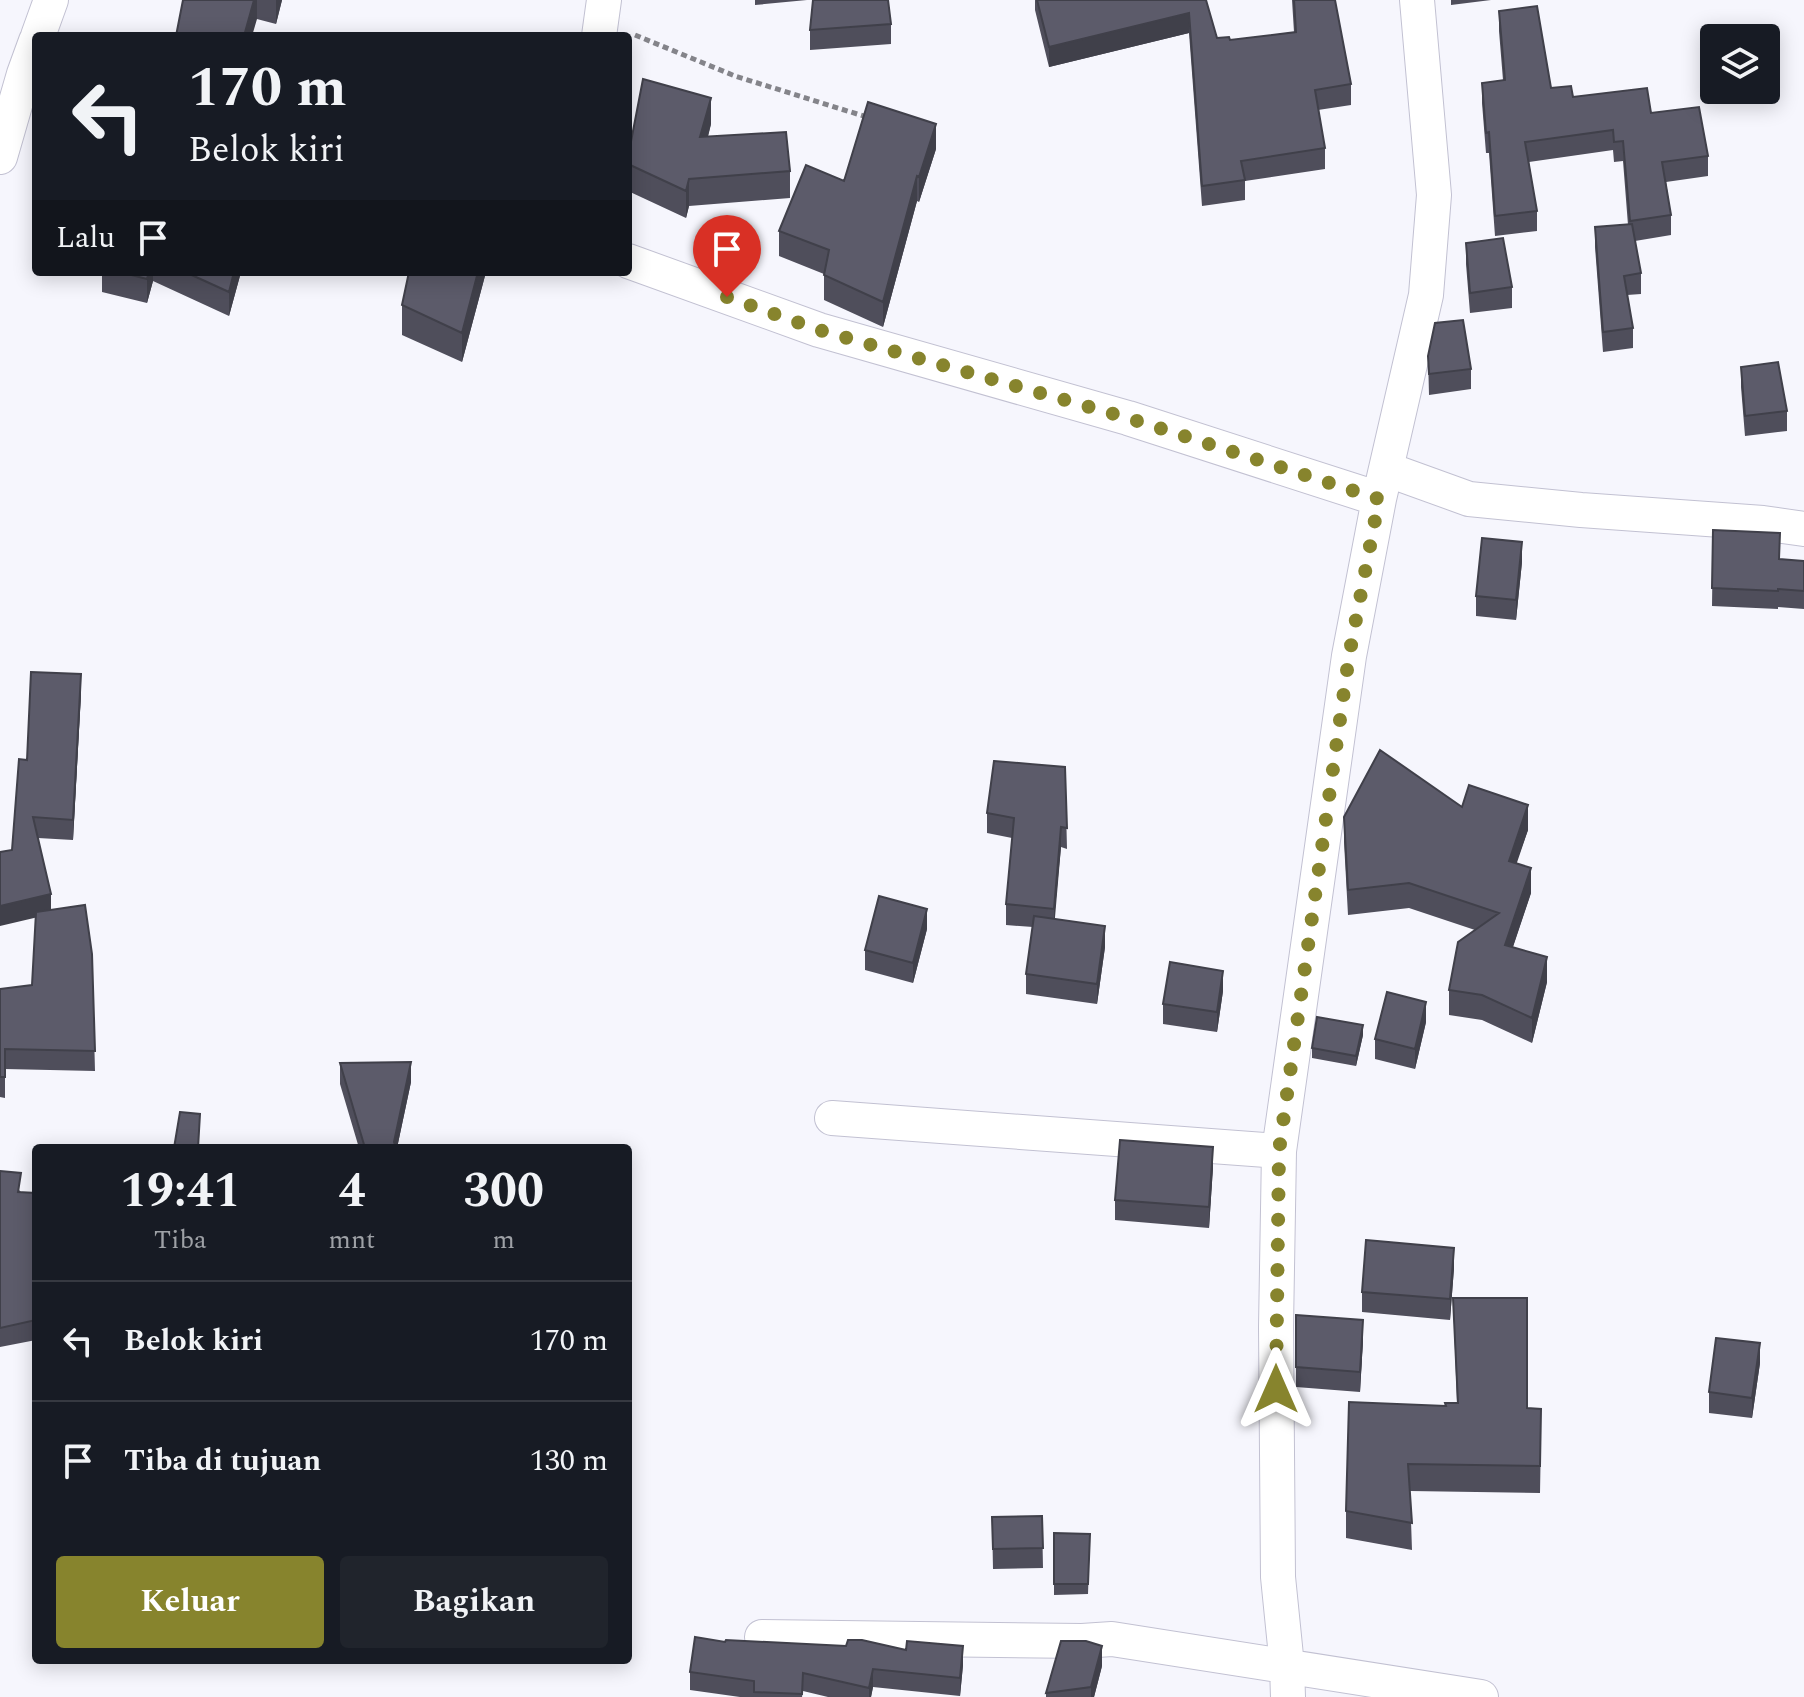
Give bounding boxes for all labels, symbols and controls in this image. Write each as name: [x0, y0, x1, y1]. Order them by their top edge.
map controls: [1700, 24, 1780, 104]
button: layers: [1700, 24, 1780, 104]
text: 170 m: [188, 46, 347, 131]
icon: left: [56, 64, 160, 168]
text: Belok kiri: [188, 123, 345, 178]
text: Lalu: [56, 215, 115, 261]
pin: [693, 215, 761, 297]
icon: arrive: [131, 216, 175, 260]
icon: arrive: [705, 227, 749, 271]
text: 19:41: [120, 1155, 241, 1228]
text: 4: [338, 1155, 365, 1228]
text: 300: [463, 1155, 544, 1228]
text: Tiba: [154, 1220, 207, 1260]
text: mnt: [329, 1220, 375, 1260]
text: m: [492, 1220, 515, 1260]
text: Belok kiri: [124, 1318, 263, 1364]
text: 170 m: [530, 1318, 608, 1364]
icon: left: [56, 1319, 100, 1363]
position arrow: [1234, 1347, 1318, 1431]
text: Tiba di tujuan: [124, 1438, 321, 1484]
text: 130 m: [530, 1438, 608, 1484]
icon: arrive: [56, 1439, 100, 1483]
button: Keluar: [56, 1556, 324, 1648]
button: Bagikan: [340, 1556, 608, 1648]

